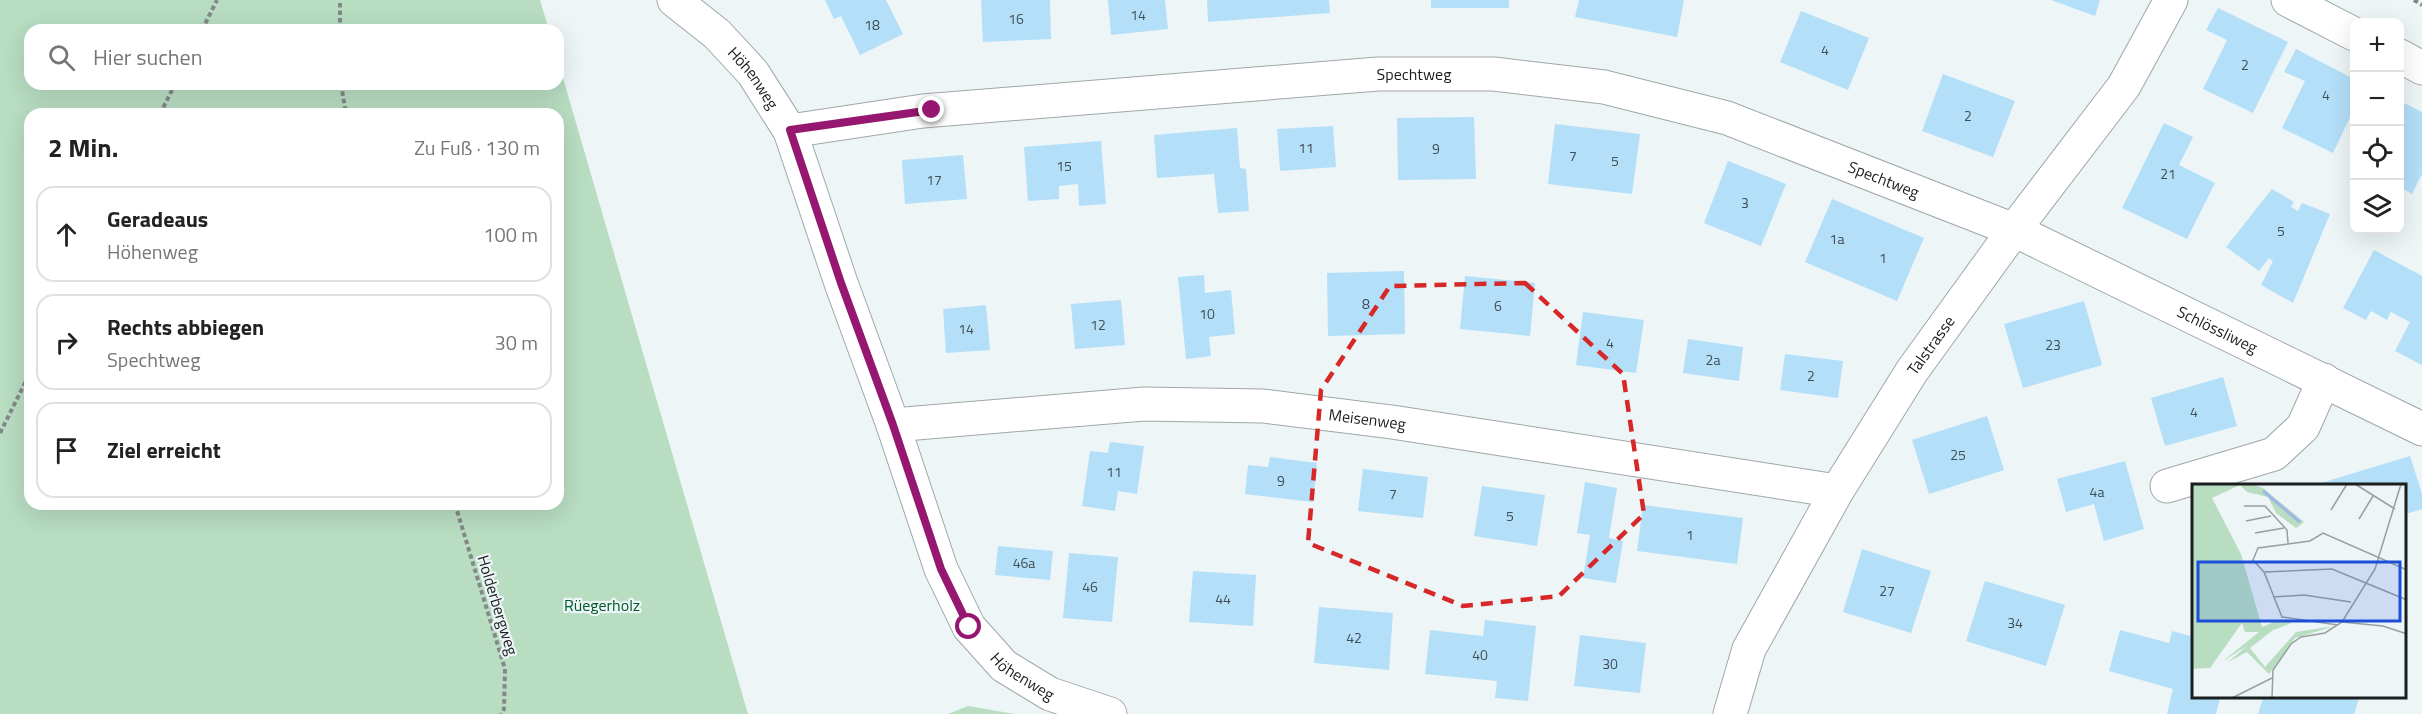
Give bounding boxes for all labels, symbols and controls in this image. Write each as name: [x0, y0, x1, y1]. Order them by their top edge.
house number: 14: [1130, 4, 1146, 25]
house number: 16: [1008, 8, 1024, 29]
house number: 18: [864, 14, 880, 35]
map controls: [2350, 18, 2404, 234]
button: +: [2350, 18, 2404, 72]
search box: [24, 24, 564, 90]
house number: 4: [1821, 39, 1829, 60]
text: Hier suchen: [93, 40, 202, 74]
icon: search: [45, 41, 78, 74]
street label: Höhenweg: [722, 41, 785, 114]
house number: 2: [2241, 54, 2249, 75]
street label: Spechtweg: [1377, 62, 1451, 86]
button: −: [2350, 72, 2404, 126]
house number: 4: [2322, 84, 2330, 105]
route end: [918, 96, 944, 122]
house number: 2: [1964, 105, 1972, 126]
button: locate: [2350, 126, 2404, 180]
text: 2 Min.: [48, 128, 118, 167]
text: Zu Fuß · 130 m: [414, 132, 540, 163]
house number: 11: [1298, 137, 1314, 158]
house number: 9: [1432, 138, 1440, 159]
house number: 7: [1569, 145, 1577, 166]
house number: 5: [1611, 150, 1619, 171]
street label: Spechtweg: [1845, 154, 1923, 204]
house number: 15: [1056, 155, 1072, 176]
house number: 21: [2160, 163, 2176, 184]
house number: 17: [926, 169, 942, 190]
button: layers: [2350, 180, 2404, 234]
house number: 3: [1741, 192, 1749, 213]
text: Geradeaus: [107, 202, 208, 236]
icon: ahead: [50, 218, 83, 251]
text: 100 m: [483, 219, 538, 250]
house number: 5: [2277, 220, 2285, 241]
house number: 1a: [1830, 228, 1844, 249]
text: Höhenweg: [107, 236, 198, 267]
house number: 1: [1879, 247, 1887, 268]
house number: 8: [1362, 293, 1370, 314]
house number: 6: [1494, 295, 1502, 316]
street label: Schlössliweg: [2173, 299, 2262, 359]
house number: 10: [1199, 303, 1215, 324]
text: Rechts abbiegen: [107, 310, 264, 344]
street label: Talstrasse: [1901, 310, 1960, 380]
house number: 12: [1090, 314, 1106, 335]
house number: 14: [958, 318, 974, 339]
icon: right: [50, 326, 83, 359]
text: 30 m: [494, 327, 538, 358]
house number: 4: [1606, 332, 1614, 353]
house number: 23: [2045, 334, 2061, 355]
text: Spechtweg: [107, 344, 200, 375]
house number: 2a: [1706, 349, 1720, 370]
house number: 2: [1807, 365, 1815, 386]
house number: 4: [2190, 401, 2198, 422]
street label: Meisenweg: [1327, 402, 1408, 436]
text: Ziel erreicht: [107, 433, 221, 467]
icon: arrive: [50, 434, 83, 467]
house number: 25: [1950, 444, 1966, 465]
house number: 11: [1106, 461, 1122, 482]
house number: 9: [1277, 470, 1285, 491]
house number: 4a: [2090, 481, 2104, 502]
house number: 7: [1389, 483, 1397, 504]
inset map: [2192, 484, 2407, 699]
house number: 5: [1506, 505, 1514, 526]
house number: 1: [1686, 524, 1694, 545]
street label: Holderbergweg: [471, 552, 525, 658]
house number: 46a: [1013, 552, 1035, 573]
house number: 46: [1082, 576, 1098, 597]
house number: 27: [1879, 580, 1895, 601]
house number: 44: [1215, 588, 1231, 609]
park label: Rüegerholz: [564, 593, 640, 617]
house number: 34: [2007, 612, 2023, 633]
route start: [955, 613, 981, 639]
house number: 42: [1346, 627, 1362, 648]
house number: 40: [1472, 644, 1488, 665]
street label: Höhenweg: [985, 647, 1059, 706]
house number: 30: [1602, 653, 1618, 674]

